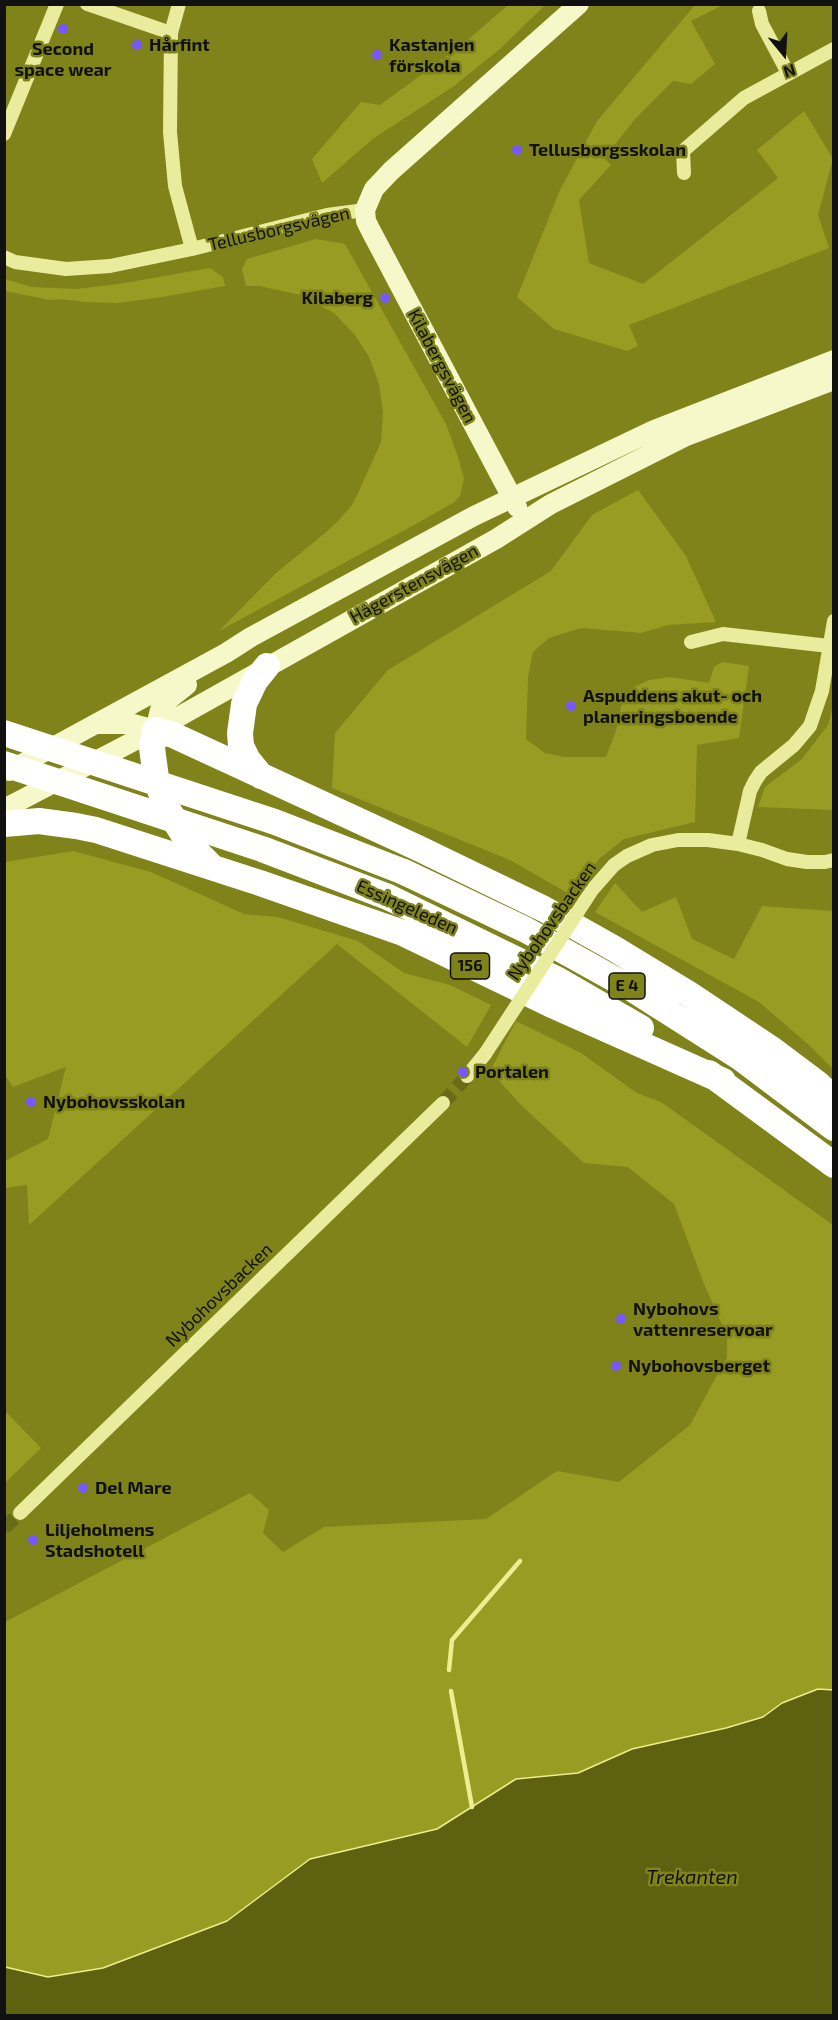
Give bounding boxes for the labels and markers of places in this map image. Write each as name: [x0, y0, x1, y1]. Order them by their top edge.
marker: Second space wear: [56, 22, 70, 36]
place label: Hårfint: [149, 34, 210, 56]
place label: Kastanjen förskola: [389, 34, 475, 76]
place label: Second space wear: [14, 38, 112, 80]
marker: Hårfint: [130, 38, 144, 52]
marker: Kastanjen förskola: [370, 48, 384, 62]
place label: Tellusborgsskolan: [529, 139, 686, 161]
marker: Tellusborgsskolan: [510, 143, 524, 157]
place label: Kilaberg: [302, 287, 373, 309]
marker: Kilaberg: [378, 291, 392, 305]
place label: Aspuddens akut- och planeringsboende: [583, 685, 762, 728]
marker: Aspuddens akut- och planeringsboende: [564, 699, 578, 713]
place label: Portalen: [475, 1061, 549, 1083]
marker: Portalen: [456, 1065, 470, 1079]
place label: Nybohovsskolan: [43, 1091, 185, 1113]
marker: Nybohovsskolan: [24, 1095, 38, 1109]
place label: Nybohovs vattenreservoar: [633, 1298, 773, 1340]
marker: Nybohovs vattenreservoar: [614, 1312, 628, 1326]
place label: Nybohovsberget: [628, 1355, 770, 1377]
marker: Nybohovsberget: [609, 1359, 623, 1373]
place label: Del Mare: [95, 1477, 172, 1499]
marker: Del Mare: [76, 1481, 90, 1495]
place label: Liljeholmens Stadshotell: [45, 1519, 154, 1562]
marker: Liljeholmens Stadshotell: [26, 1533, 40, 1547]

